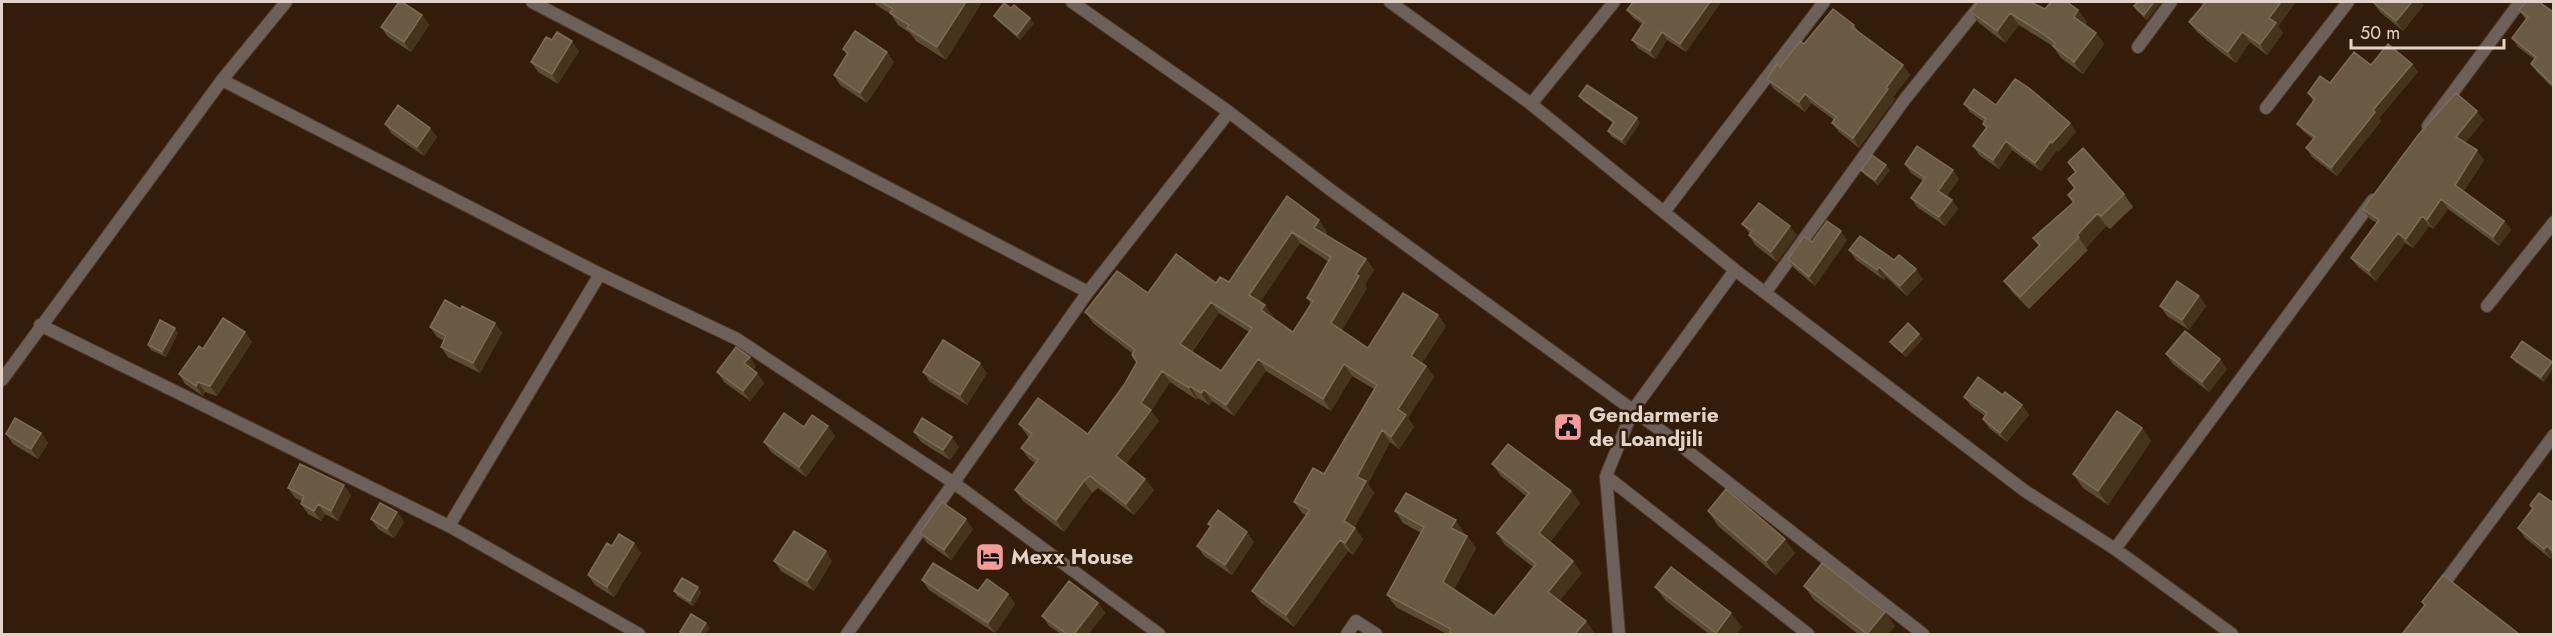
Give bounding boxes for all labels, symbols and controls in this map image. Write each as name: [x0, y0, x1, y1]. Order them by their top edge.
scale bar: [2351, 12, 2504, 50]
text: 50 m: [2360, 20, 2400, 46]
place label: Gendarmerie de Loandjili: [1589, 400, 1719, 454]
public building icon: Gendarmerie de Loandjili: [1552, 411, 1584, 443]
hotel icon: Mexx House: [974, 541, 1006, 573]
place label: Mexx House: [1011, 542, 1133, 572]

